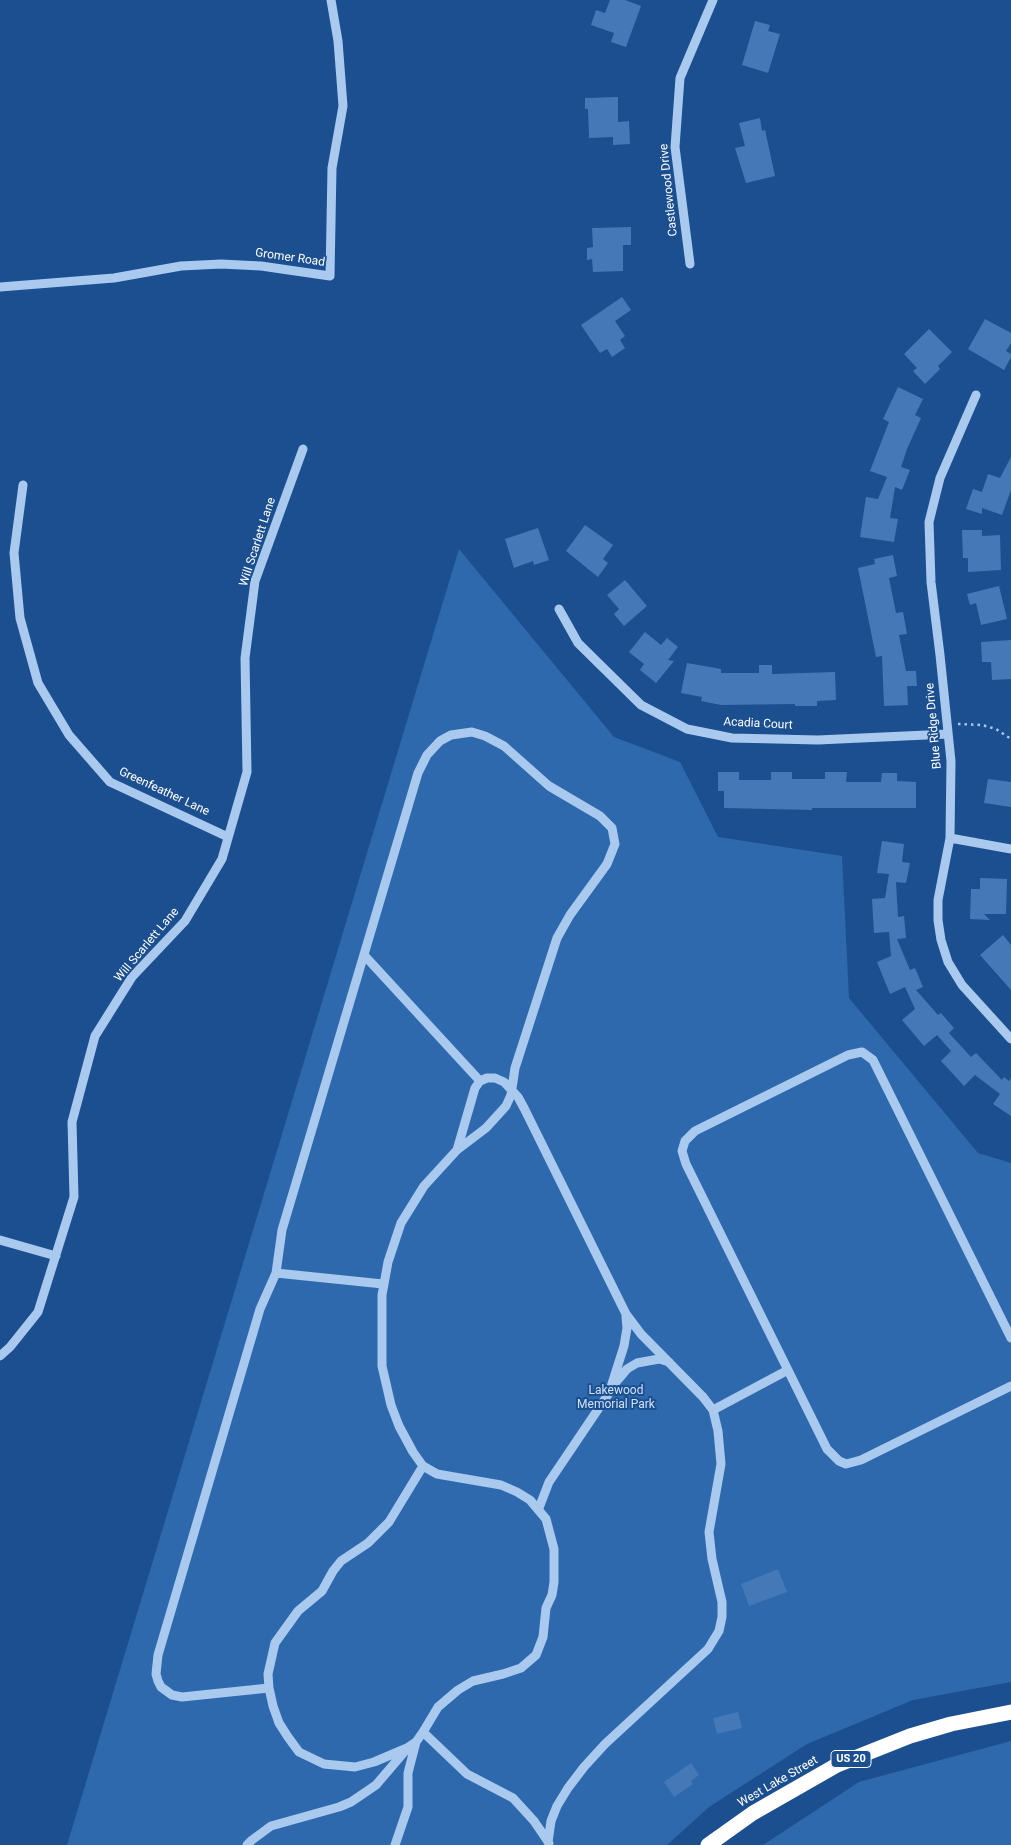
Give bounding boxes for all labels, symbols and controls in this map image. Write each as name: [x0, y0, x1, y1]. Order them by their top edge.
street label: Castlewood Drive: [657, 143, 681, 237]
street label: Gromer Road: [254, 246, 326, 270]
street label: Will Scarlett Lane: [237, 496, 279, 588]
street label: Blue Ridge Drive: [923, 682, 945, 770]
street label: Acadia Court: [723, 715, 793, 733]
street label: Greenfeather Lane: [116, 765, 212, 819]
street label: Will Scarlett Lane: [112, 905, 182, 985]
park label: Lakewood Memorial Park: [577, 1384, 655, 1412]
road number: US 20: [831, 1750, 871, 1768]
street label: West Lake Street: [735, 1753, 821, 1811]

